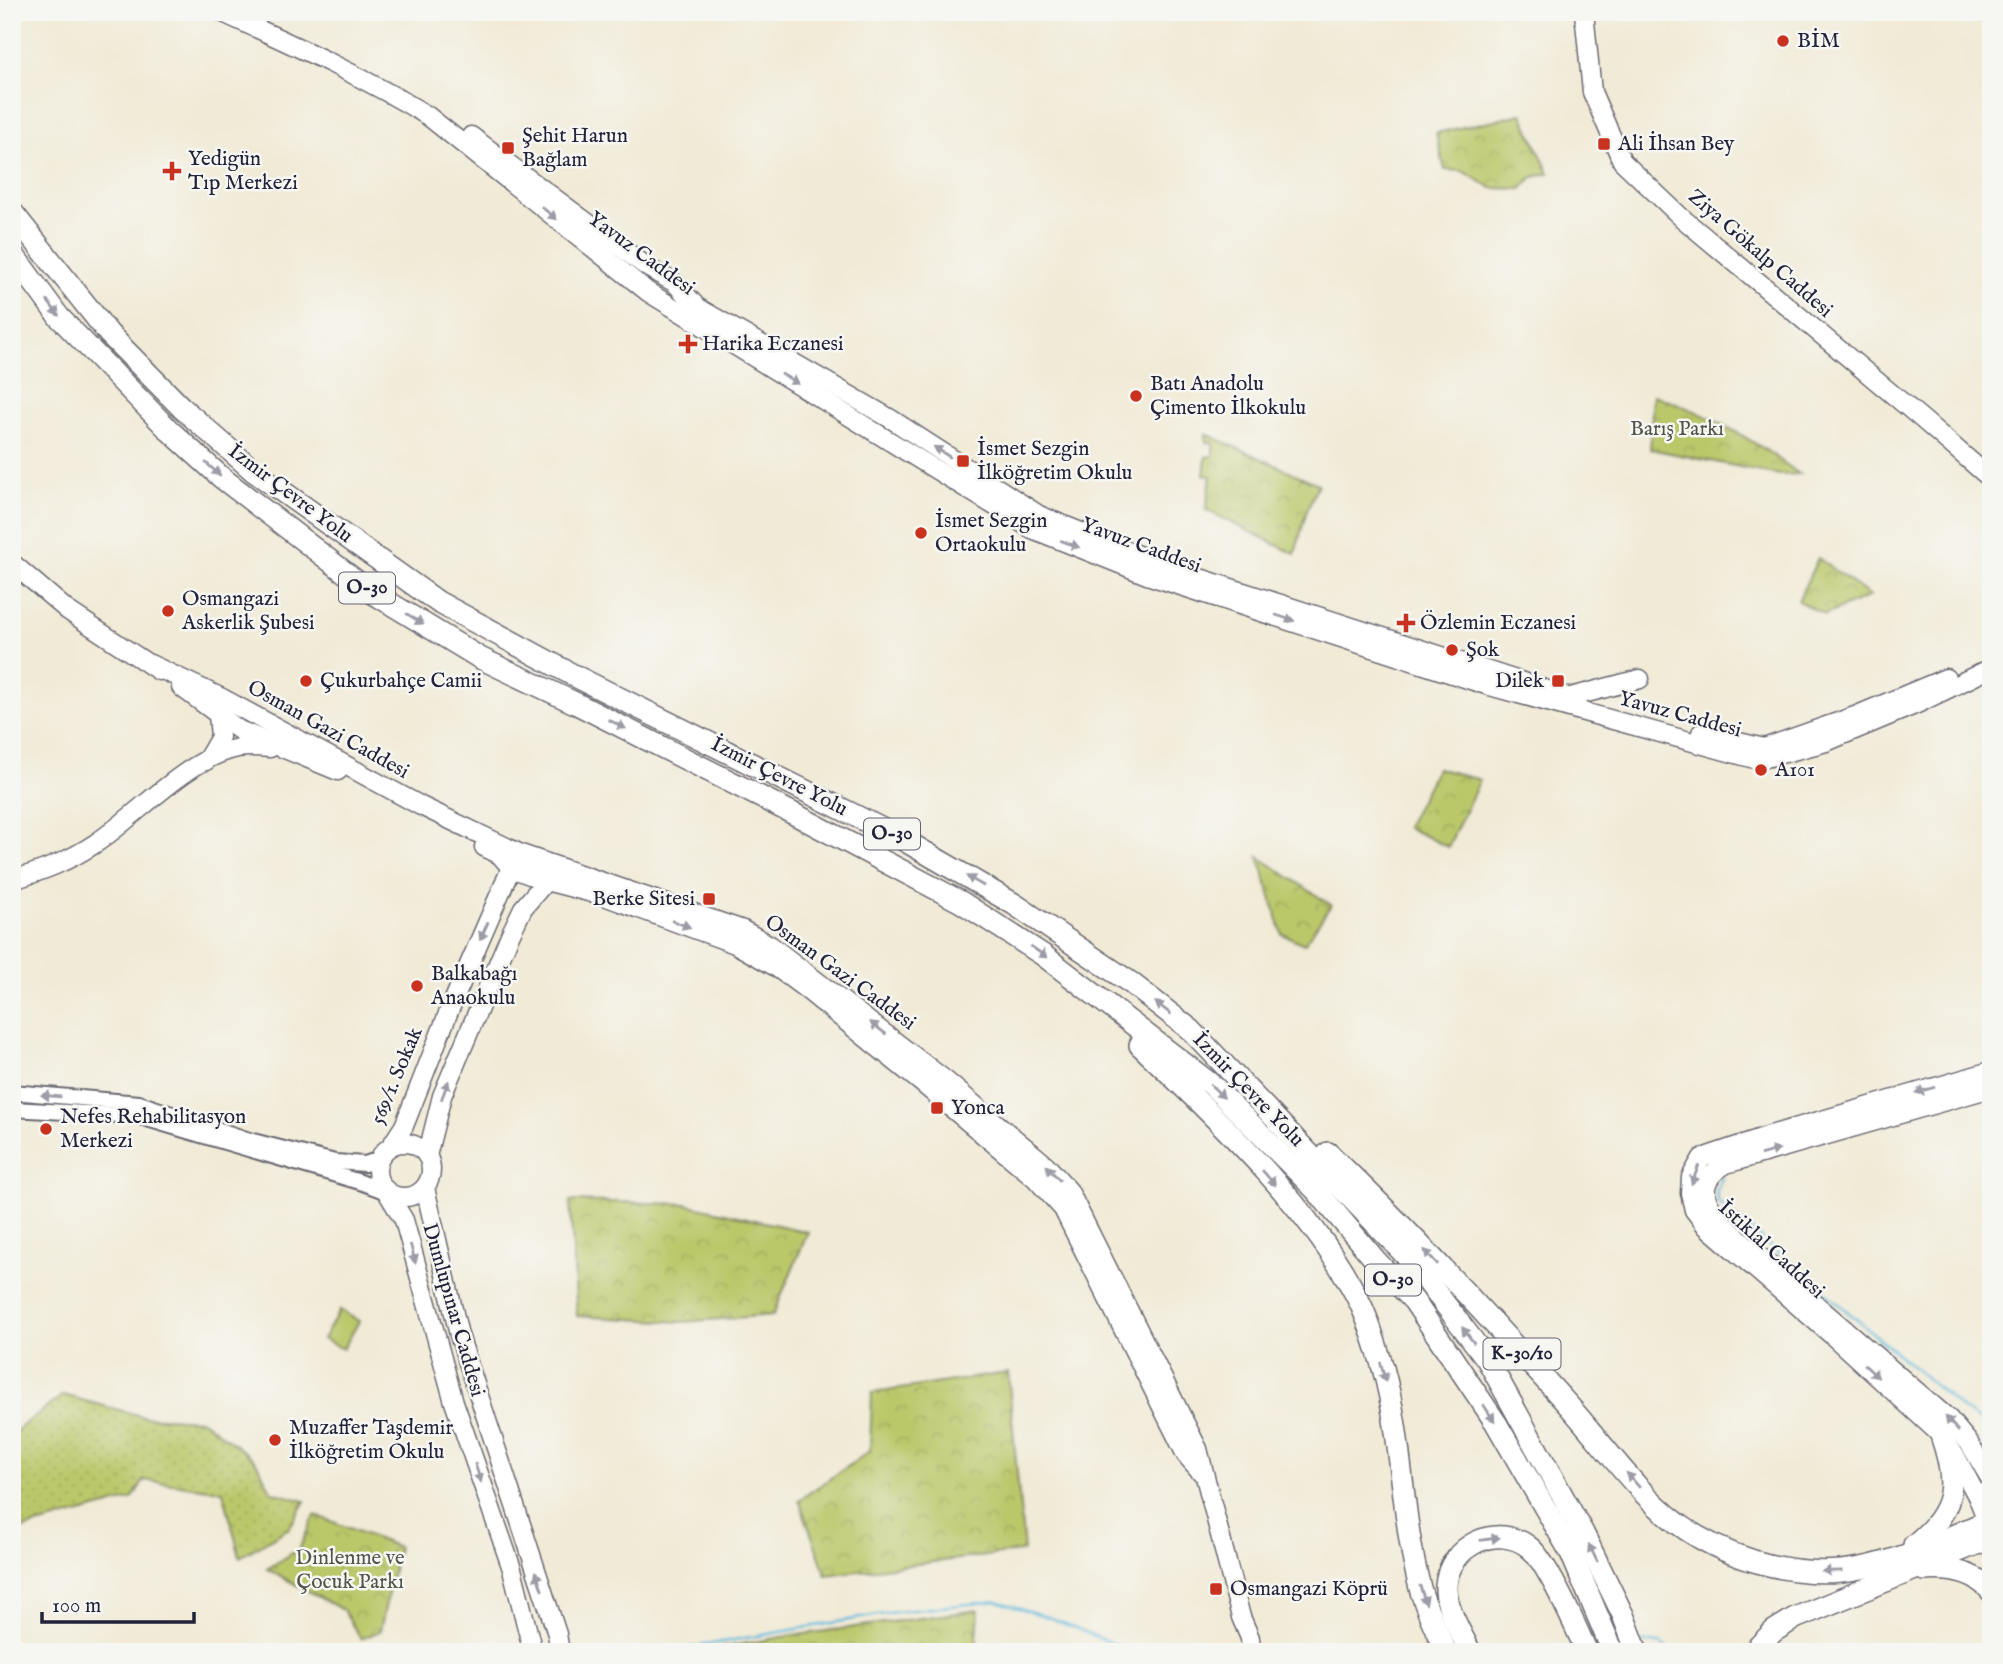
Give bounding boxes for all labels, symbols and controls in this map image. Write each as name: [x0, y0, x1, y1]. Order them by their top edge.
place label: BİM: [1797, 28, 1840, 55]
marker: BİM: [1775, 33, 1791, 49]
place label: Şehit Harun Bağlam: [522, 123, 628, 174]
place label: Ali İhsan Bey: [1617, 131, 1735, 158]
marker: Ali İhsan Bey: [1596, 136, 1612, 152]
marker: Şehit Harun Bağlam: [500, 140, 516, 156]
place label: Yedigün Tıp Merkezi: [188, 146, 298, 197]
marker: Yedigün Tıp Merkezi: [162, 161, 182, 181]
street label: Ziya Gökalp Caddesi: [1682, 184, 1838, 324]
one-way arrow: [540, 205, 557, 220]
street label: Yavuz Caddesi: [582, 206, 700, 302]
one-way arrow: [45, 299, 59, 317]
place label: Harika Eczanesi: [702, 331, 844, 358]
marker: Harika Eczanesi: [680, 336, 696, 352]
place label: Batı Anadolu Çimento İlkokulu: [1150, 371, 1306, 422]
one-way arrow: [780, 373, 799, 385]
marker: Batı Anadolu Çimento İlkokulu: [1128, 388, 1144, 404]
park label: Barış Parkı: [1630, 416, 1724, 443]
place label: İsmet Sezgin İlköğretim Okulu: [977, 436, 1133, 487]
street label: İzmir Çevre Yolu: [222, 438, 358, 550]
one-way arrow: [933, 445, 951, 459]
marker: İsmet Sezgin İlköğretim Okulu: [955, 453, 971, 469]
one-way arrow: [204, 461, 222, 477]
place label: İsmet Sezgin Ortaokulu: [935, 508, 1047, 559]
street label: Yavuz Caddesi: [1077, 512, 1205, 580]
marker: İsmet Sezgin Ortaokulu: [913, 525, 929, 541]
one-way arrow: [1059, 539, 1080, 550]
road number: O-30: [339, 572, 395, 604]
place label: Osmangazi Askerlik Şubesi: [181, 586, 315, 637]
marker: Osmangazi Askerlik Şubesi: [160, 603, 176, 619]
place label: Özlemin Eczanesi: [1420, 610, 1576, 637]
one-way arrow: [406, 612, 425, 625]
one-way arrow: [1274, 614, 1295, 624]
marker: Özlemin Eczanesi: [1398, 615, 1414, 631]
place label: Şok: [1466, 637, 1500, 664]
marker: Şok: [1444, 642, 1460, 658]
place label: Çukurbahçe Camii: [320, 668, 482, 695]
place label: Dilek: [1495, 668, 1545, 695]
marker: Çukurbahçe Camii: [298, 673, 314, 689]
marker: Dilek: [1550, 673, 1566, 689]
street label: Osman Gazi Caddesi: [242, 674, 414, 786]
street label: Yavuz Caddesi: [1616, 686, 1744, 744]
one-way arrow: [607, 718, 627, 730]
street label: İzmir Çevre Yolu: [706, 731, 852, 823]
place label: A101: [1774, 757, 1815, 784]
marker: A101: [1753, 762, 1769, 778]
road number: O-30: [864, 818, 920, 849]
one-way arrow: [965, 875, 984, 887]
place label: Berke Sitesi: [592, 886, 695, 913]
marker: Berke Sitesi: [701, 891, 717, 907]
street label: Osman Gazi Caddesi: [759, 909, 921, 1037]
one-way arrow: [670, 919, 691, 930]
one-way arrow: [478, 921, 490, 941]
one-way arrow: [1030, 945, 1048, 959]
place label: Balkabağı Anaokulu: [430, 961, 517, 1012]
marker: Balkabağı Anaokulu: [409, 978, 425, 994]
one-way arrow: [1154, 1001, 1172, 1016]
one-way arrow: [870, 1021, 888, 1036]
street label: 569/1. Sokak: [364, 1023, 430, 1129]
street label: İzmir Çevre Yolu: [1186, 1027, 1310, 1153]
one-way arrow: [440, 1080, 451, 1101]
one-way arrow: [1208, 1082, 1225, 1099]
one-way arrow: [1914, 1085, 1936, 1096]
one-way arrow: [40, 1090, 62, 1101]
place label: Yonca: [951, 1095, 1005, 1122]
marker: Yonca: [929, 1100, 945, 1116]
place label: Nefes Rehabilitasyon Merkezi: [60, 1104, 246, 1155]
marker: Nefes Rehabilitasyon Merkezi: [38, 1121, 54, 1137]
one-way arrow: [1759, 1146, 1781, 1157]
one-way arrow: [1046, 1165, 1062, 1182]
one-way arrow: [1689, 1165, 1700, 1186]
one-way arrow: [1261, 1169, 1277, 1186]
street label: İstiklal Caddesi: [1712, 1195, 1830, 1305]
street label: Dumlupınar Caddesi: [415, 1220, 491, 1400]
one-way arrow: [409, 1244, 419, 1265]
one-way arrow: [1423, 1249, 1439, 1266]
road number: O-30: [1365, 1264, 1421, 1296]
one-way arrow: [1462, 1326, 1476, 1344]
road number: K-30/10: [1484, 1338, 1560, 1370]
one-way arrow: [1378, 1361, 1389, 1383]
one-way arrow: [1862, 1363, 1880, 1379]
one-way arrow: [1482, 1404, 1496, 1422]
place label: Muzaffer Taşdemir İlköğretim Okulu: [289, 1415, 453, 1466]
one-way arrow: [1945, 1415, 1960, 1432]
marker: Muzaffer Taşdemir İlköğretim Okulu: [267, 1432, 283, 1448]
one-way arrow: [473, 1462, 483, 1483]
one-way arrow: [1626, 1471, 1641, 1488]
one-way arrow: [1479, 1533, 1501, 1544]
one-way arrow: [1587, 1543, 1599, 1563]
park label: Dinlenme ve Çocuk Parkı: [295, 1545, 405, 1596]
one-way arrow: [1821, 1565, 1843, 1576]
one-way arrow: [533, 1571, 544, 1592]
place label: Osmangazi Köprü: [1230, 1576, 1388, 1603]
scale bar: [42, 1580, 194, 1624]
marker: Osmangazi Köprü: [1208, 1581, 1224, 1597]
one-way arrow: [1418, 1585, 1429, 1606]
text: 100 m: [52, 1593, 101, 1620]

